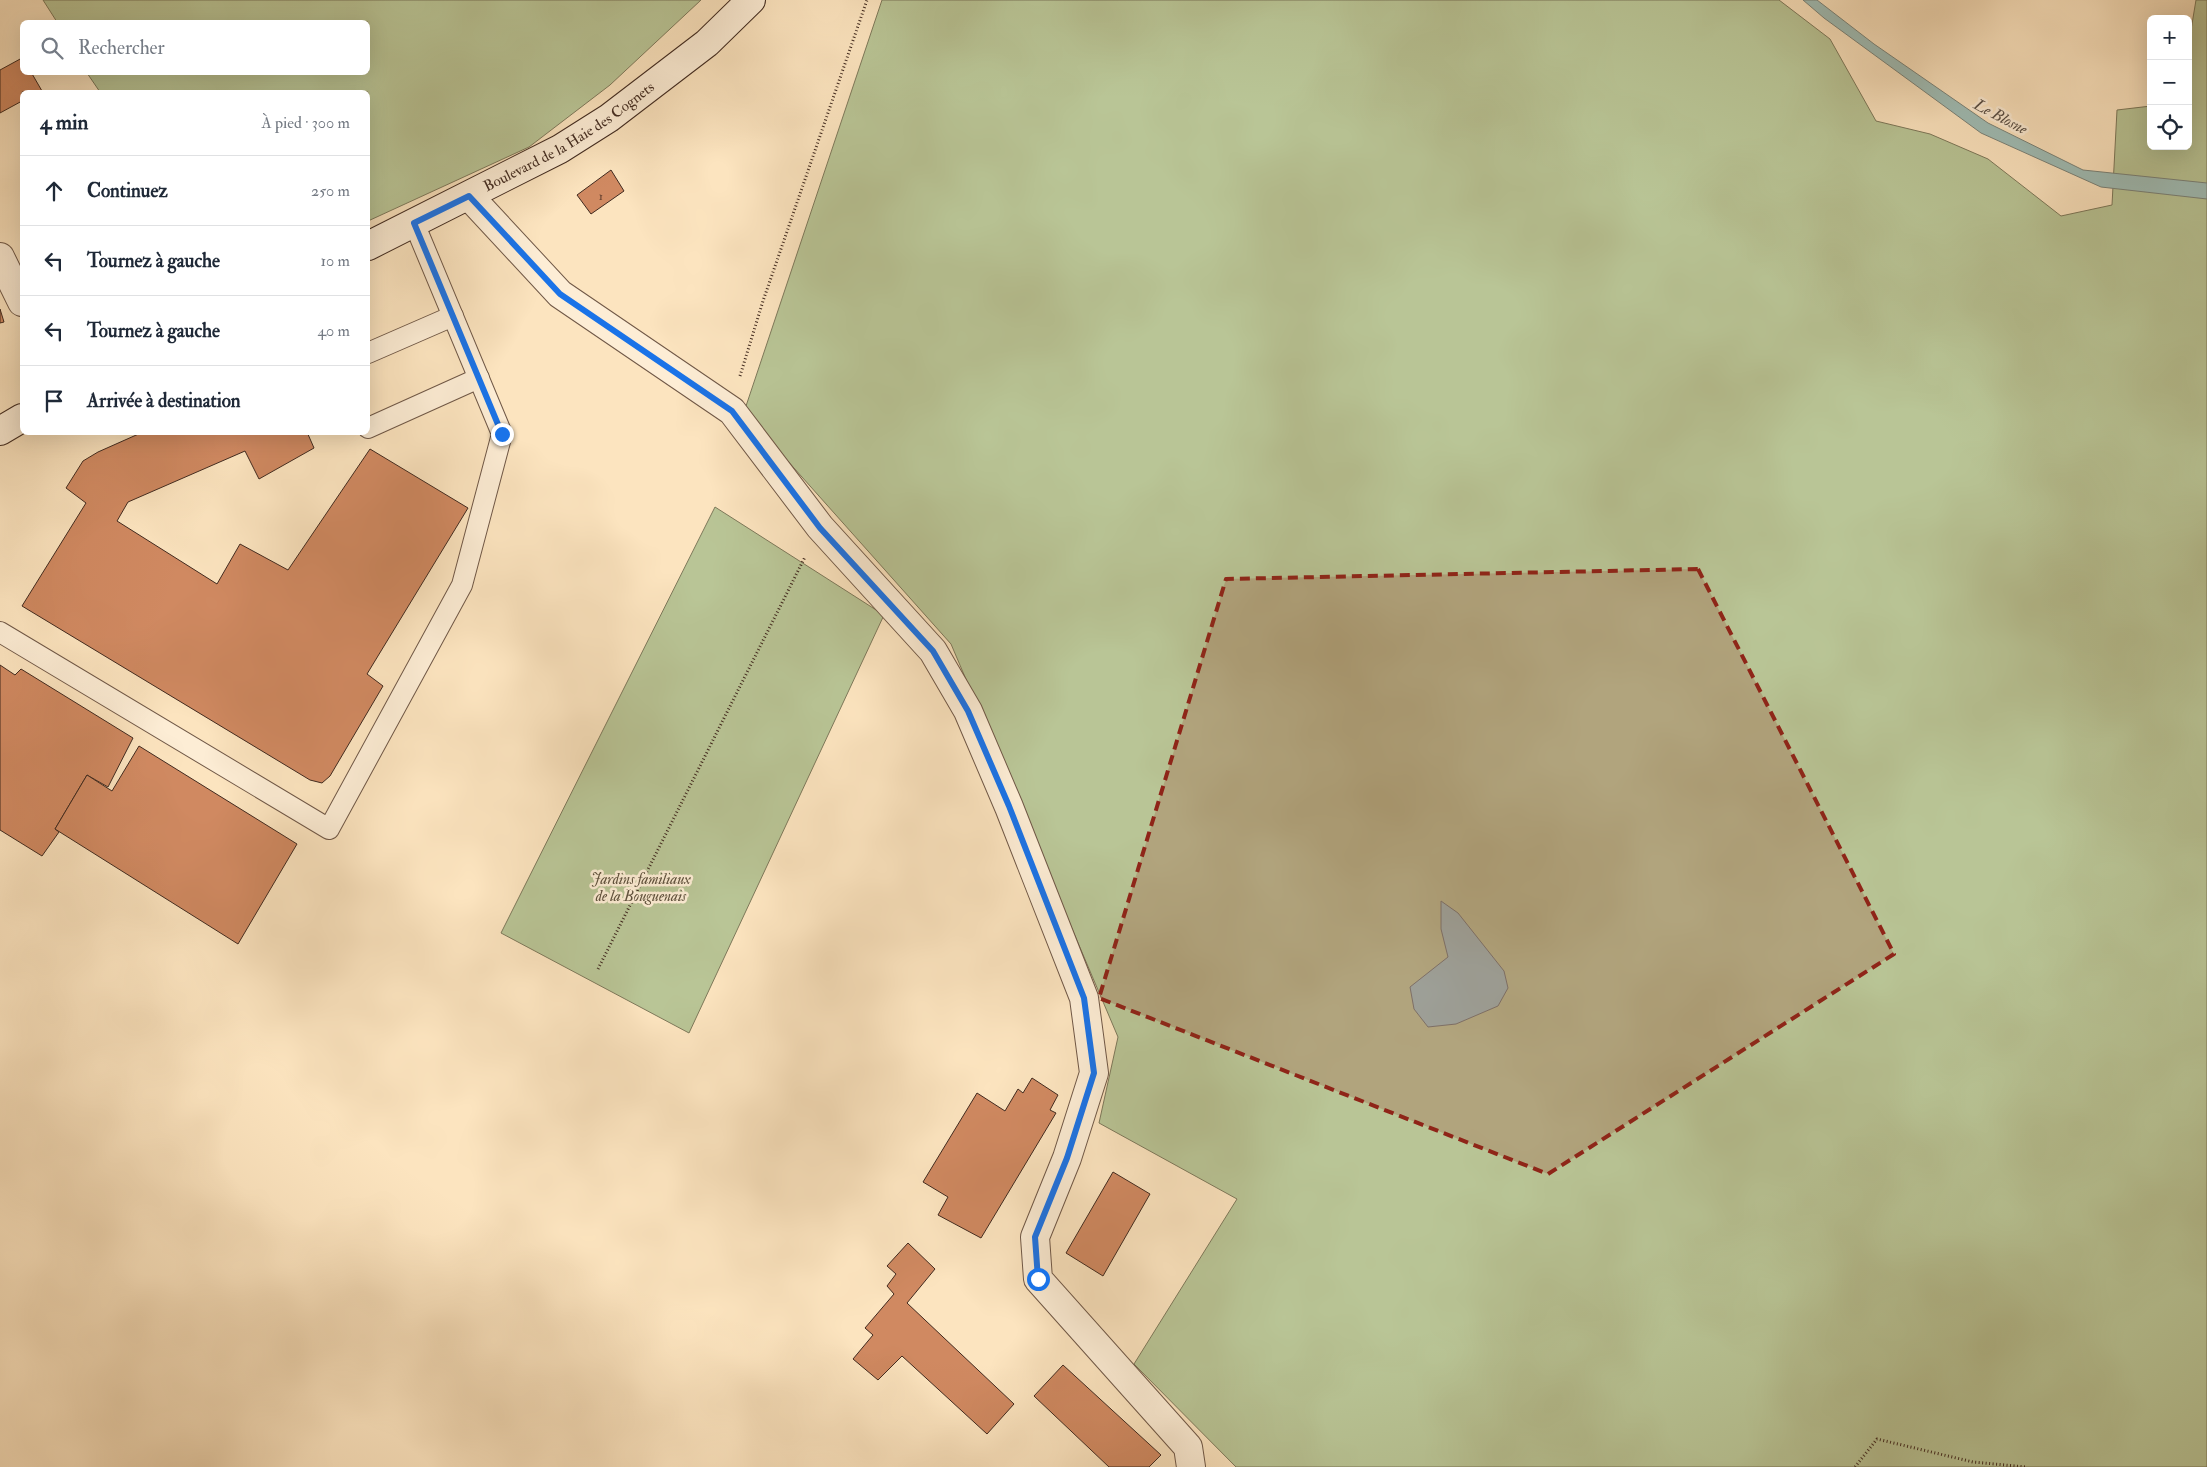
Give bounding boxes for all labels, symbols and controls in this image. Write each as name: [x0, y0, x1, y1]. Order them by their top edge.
map controls: [2147, 15, 2192, 150]
button: +: [2147, 15, 2192, 60]
search box: [20, 20, 370, 75]
icon: search: [38, 34, 66, 62]
text: Rechercher: [78, 36, 165, 60]
button: −: [2147, 60, 2192, 105]
street label: Boulevard de la Haie des Cognets: [480, 78, 658, 196]
water label: Le Blosne: [1969, 94, 2031, 140]
button: locate: [2147, 105, 2192, 150]
text: 4 min: [40, 109, 88, 136]
text: À pied · 300 m: [262, 113, 350, 133]
icon: ahead: [40, 177, 68, 205]
text: Continuez: [87, 179, 168, 203]
text: 250 m: [311, 181, 350, 201]
house number: 1: [599, 189, 603, 204]
icon: left: [40, 247, 68, 275]
text: Tournez à gauche: [87, 249, 220, 273]
text: 10 m: [320, 251, 350, 271]
icon: left: [40, 317, 68, 345]
text: Tournez à gauche: [87, 319, 220, 343]
text: 40 m: [317, 321, 350, 341]
icon: arrive: [40, 387, 68, 415]
text: Arrivée à destination: [87, 389, 241, 413]
route end: [491, 423, 514, 446]
park label: Jardins familiaux de la Bouguenais: [591, 870, 691, 906]
route start: [1027, 1268, 1050, 1291]

